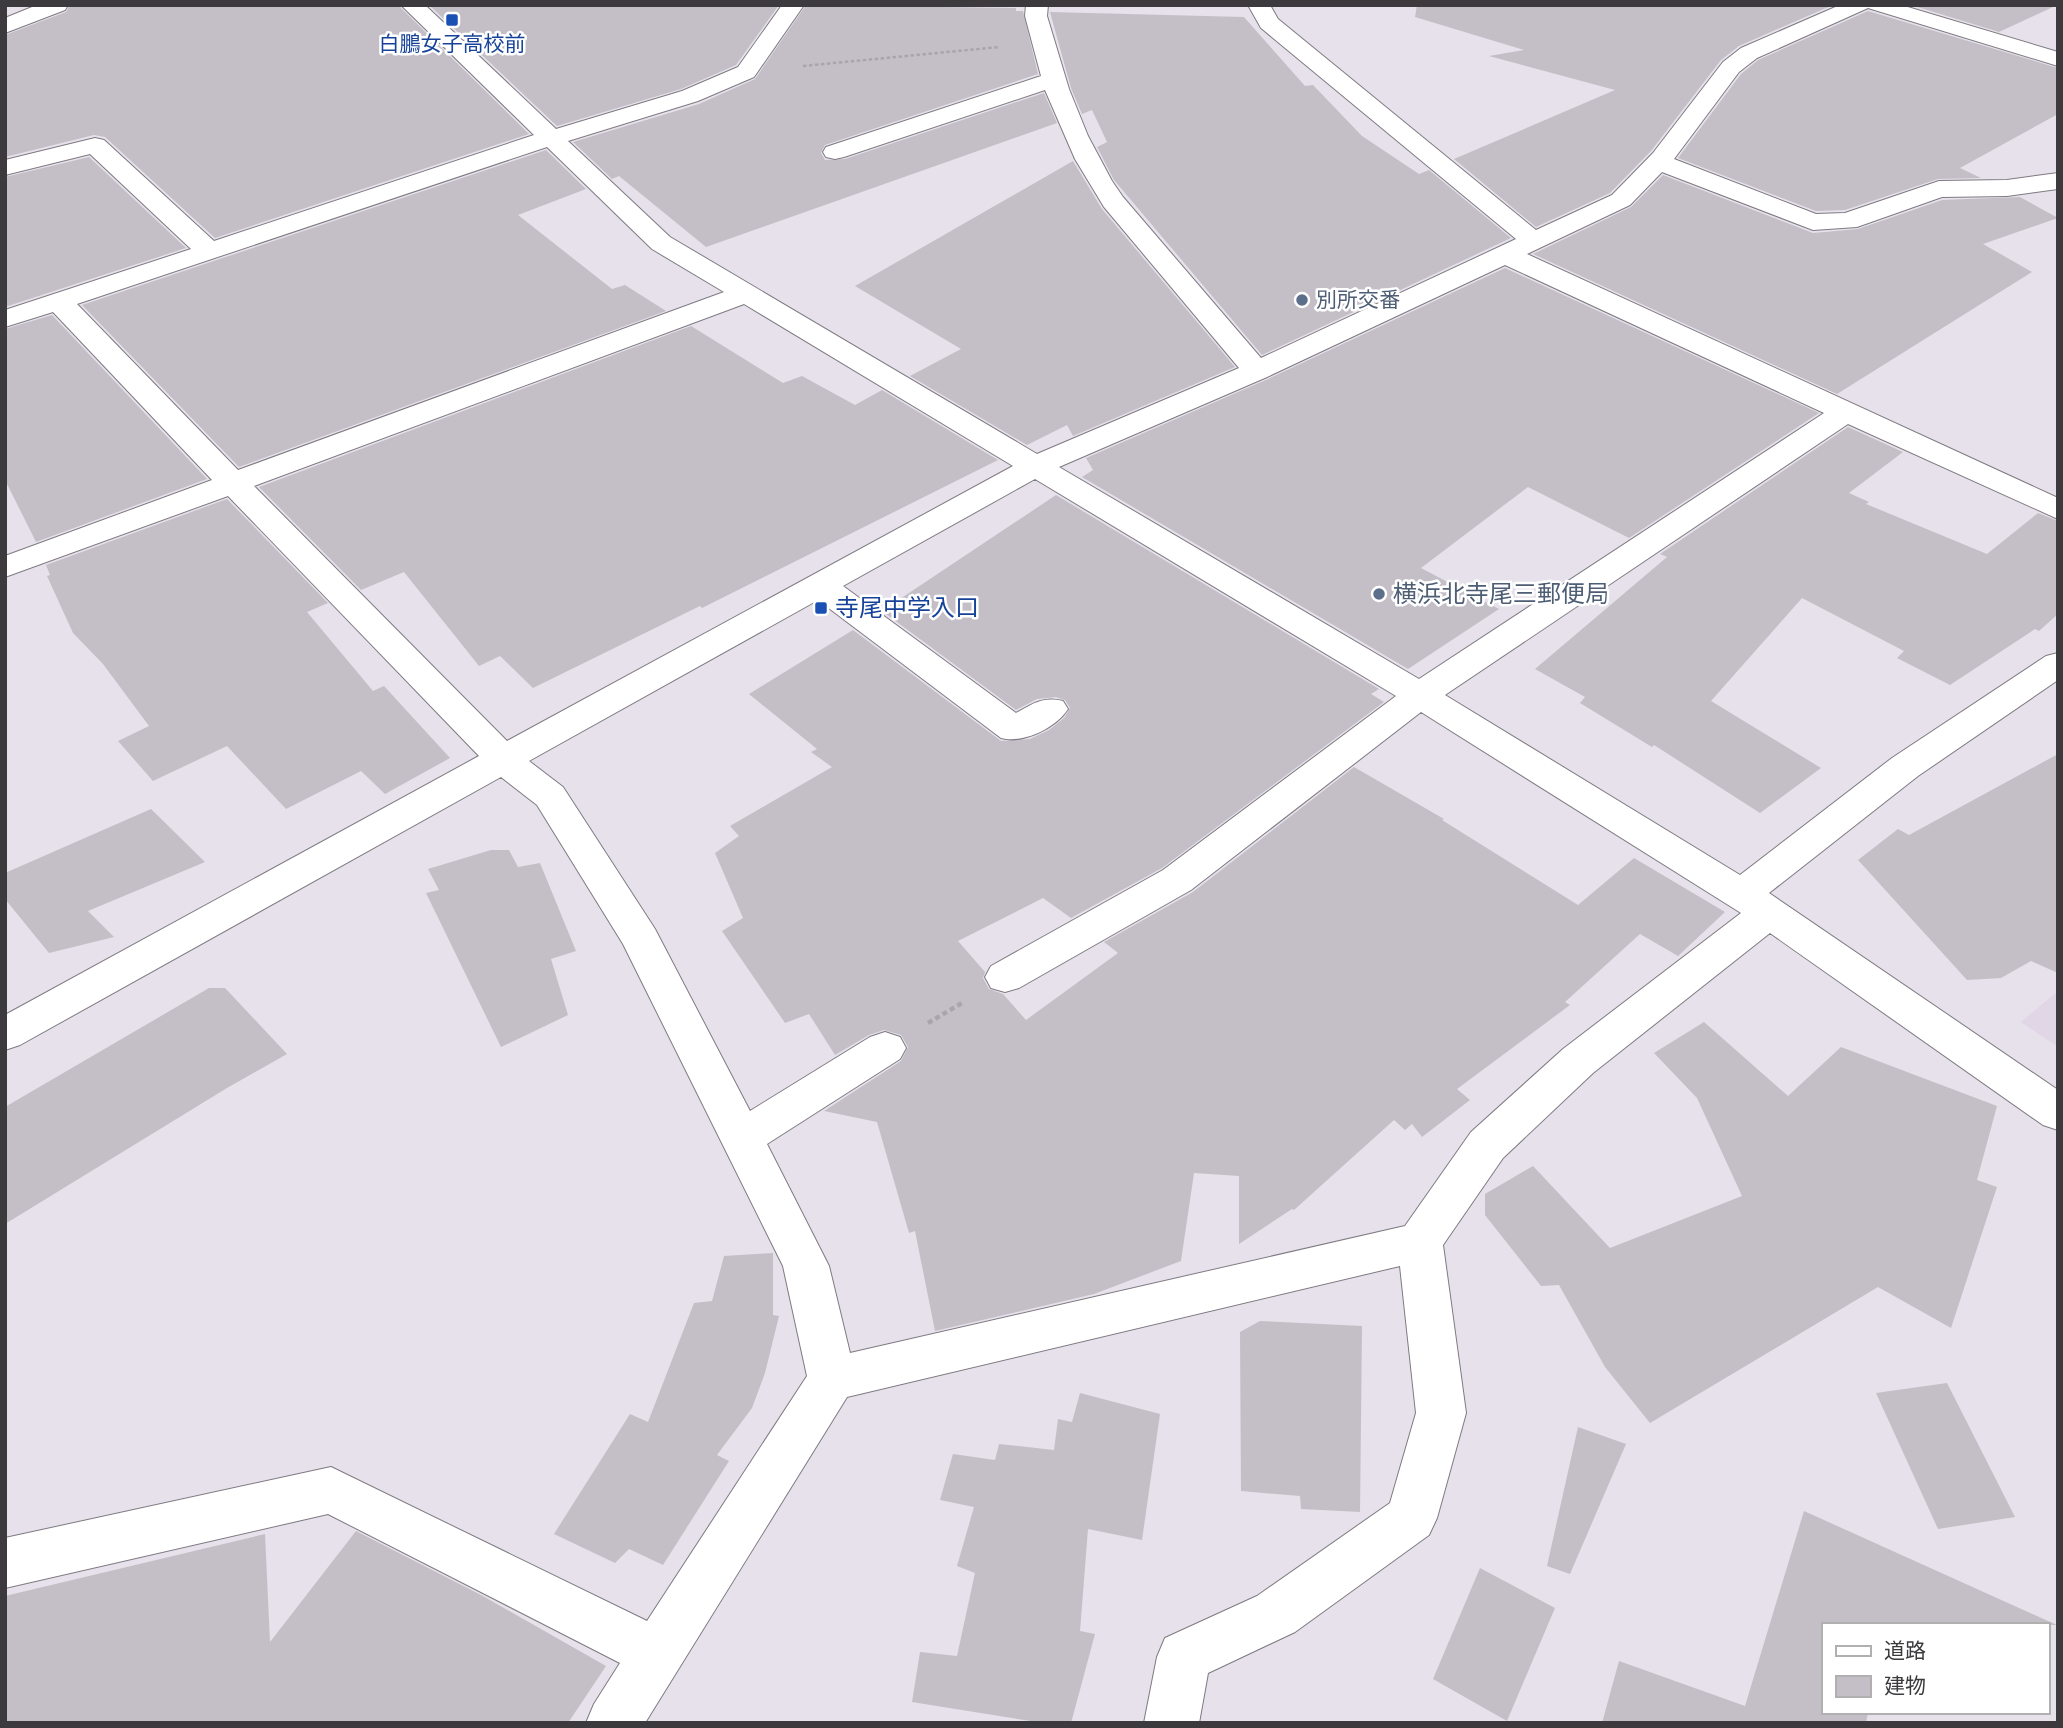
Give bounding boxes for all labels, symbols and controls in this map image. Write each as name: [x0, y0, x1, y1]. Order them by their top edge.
marker: 白鵬女子高校前: [444, 12, 460, 28]
place label: 白鵬女子高校前: [379, 31, 526, 57]
place label: 別所交番: [1316, 287, 1400, 313]
marker: 別所交番: [1294, 292, 1310, 308]
place label: 横浜北寺尾三郵便局: [1393, 580, 1609, 608]
marker: 横浜北寺尾三郵便局: [1371, 586, 1387, 602]
place label: 寺尾中学入口: [835, 594, 979, 622]
marker: 寺尾中学入口: [813, 600, 829, 616]
legend: [1822, 1623, 2049, 1714]
text: 道路: [1884, 1638, 1926, 1664]
text: 建物: [1884, 1673, 1926, 1699]

